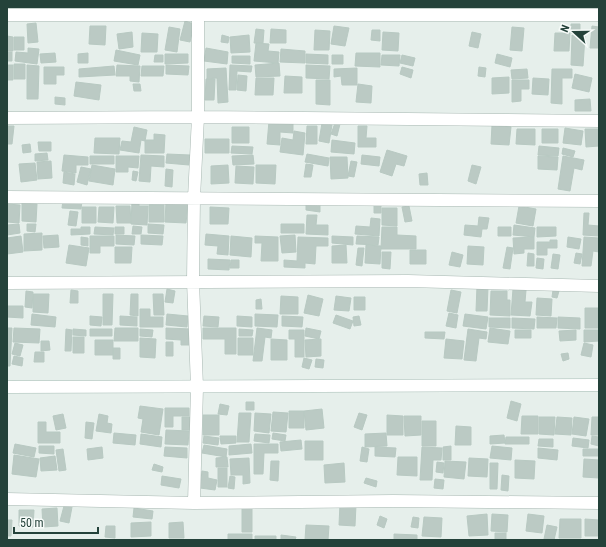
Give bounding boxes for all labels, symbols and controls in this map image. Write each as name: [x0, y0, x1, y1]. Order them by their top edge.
north arrow: [554, 12, 594, 52]
text: N: [558, 23, 572, 34]
scale bar: [14, 509, 98, 535]
text: 50 m: [20, 516, 44, 530]

